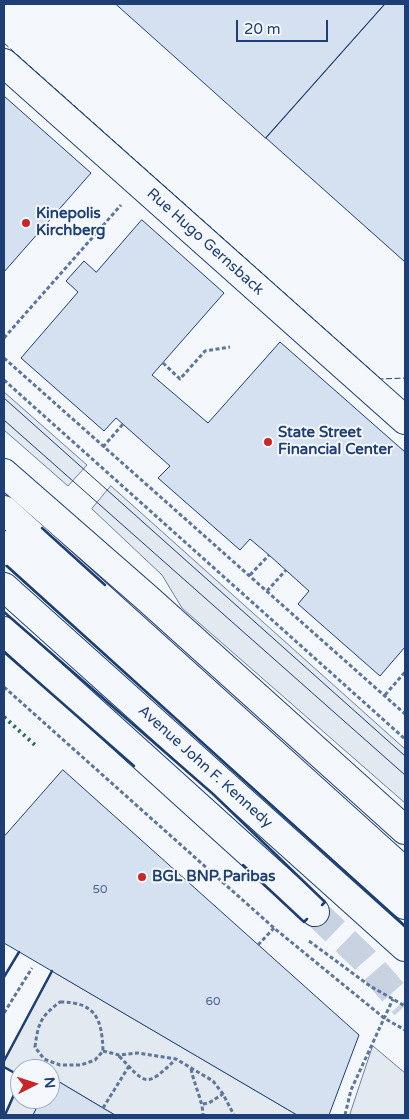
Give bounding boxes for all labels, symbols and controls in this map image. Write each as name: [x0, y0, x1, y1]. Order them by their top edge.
scale bar: [239, 10, 332, 42]
text: 20 m: [244, 20, 281, 38]
street label: Rue Hugo Gernsback: [143, 185, 267, 299]
place label: Kinepolis Kirchberg: [36, 205, 105, 240]
marker: Kinepolis Kirchberg: [20, 217, 32, 229]
place label: State Street Financial Center: [278, 424, 393, 459]
marker: State Street Financial Center: [262, 436, 274, 448]
street label: Avenue John F. Kennedy: [134, 702, 276, 832]
place label: BGL BNP Paribas: [152, 868, 275, 886]
marker: BGL BNP Paribas: [136, 871, 148, 883]
house number: 50: [92, 883, 108, 897]
house number: 60: [205, 995, 221, 1009]
north arrow: [10, 1059, 60, 1109]
text: N: [40, 1076, 58, 1089]

